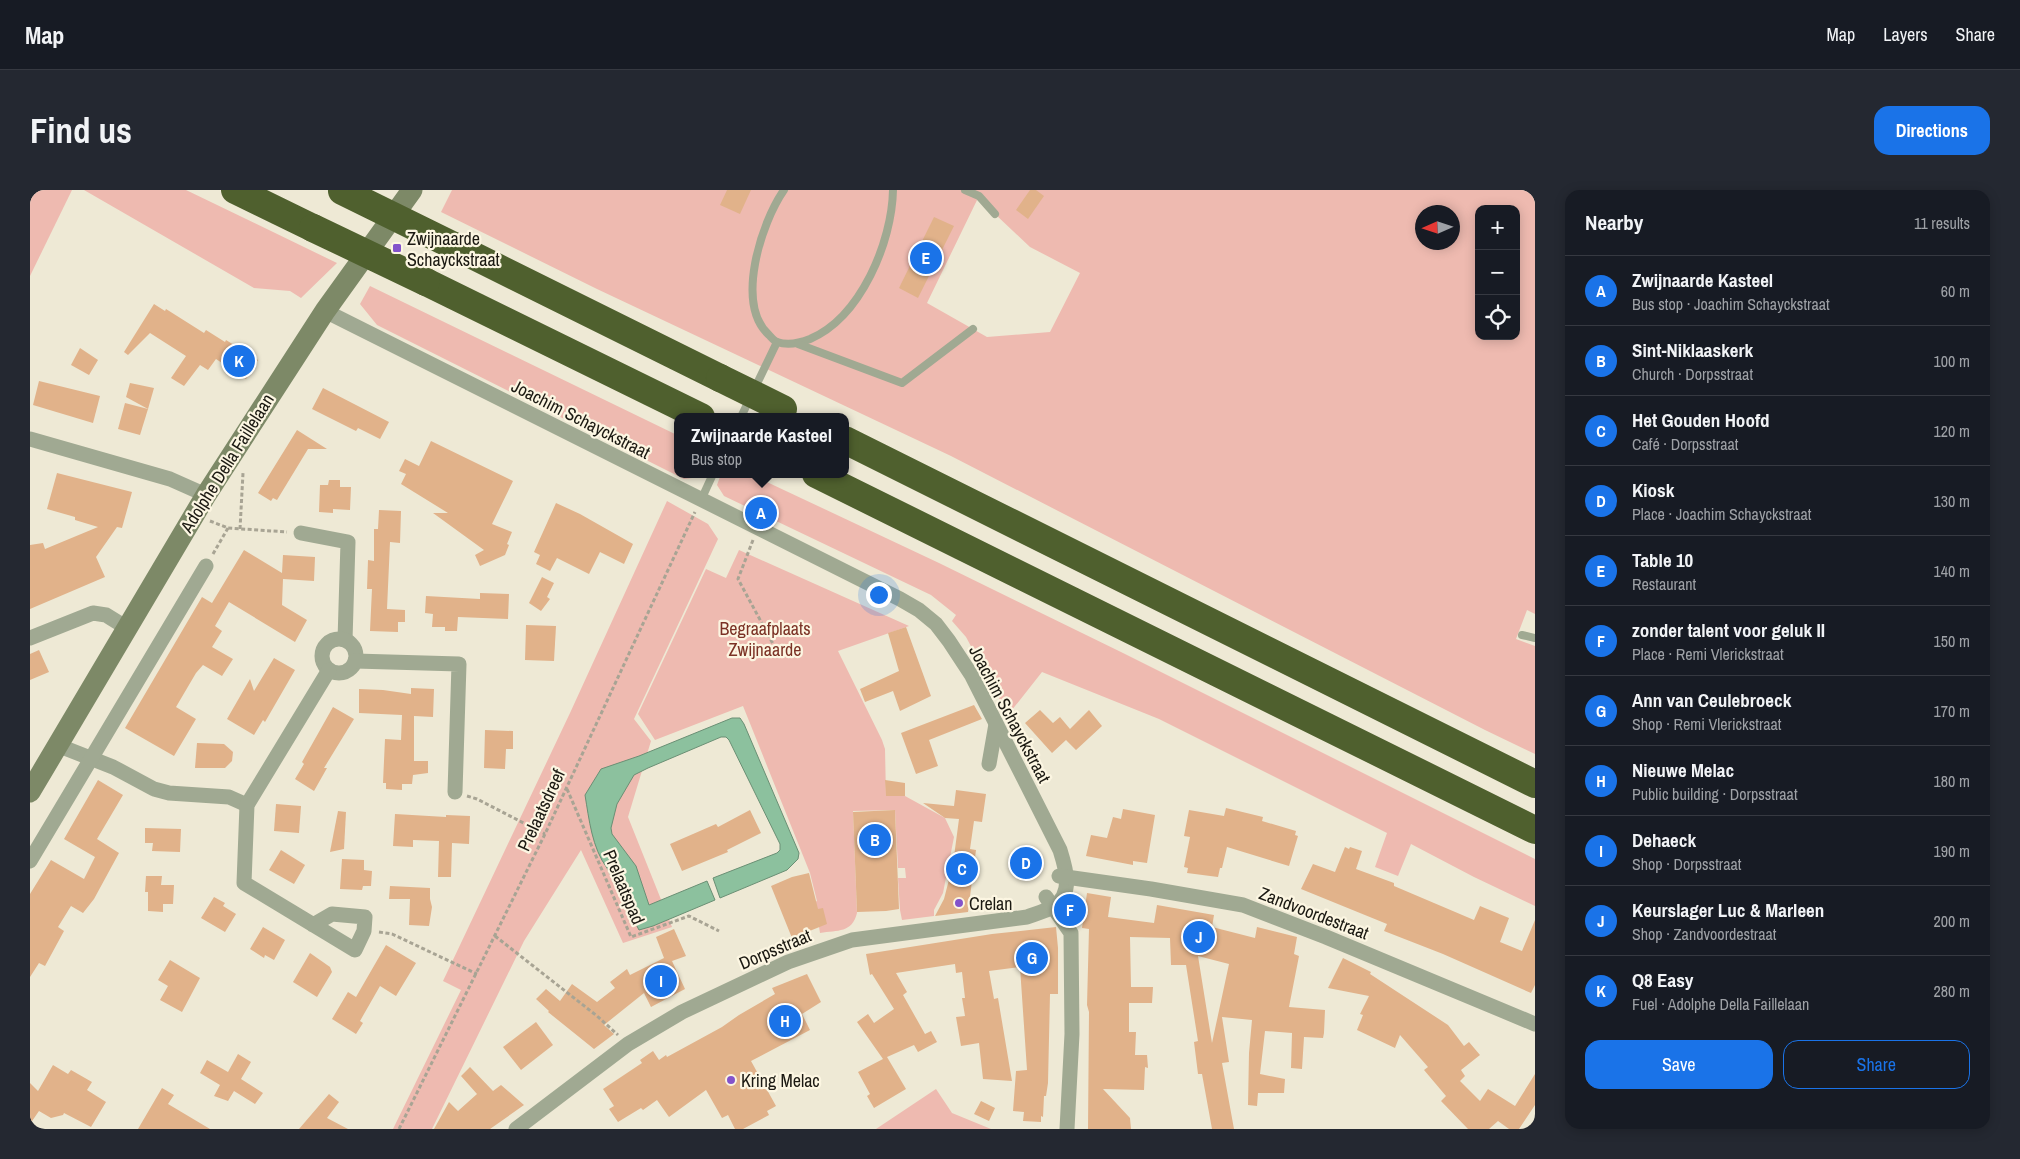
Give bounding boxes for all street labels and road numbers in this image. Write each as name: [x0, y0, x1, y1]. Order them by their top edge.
street label: Joachim Schayckstraat: [507, 373, 655, 465]
street label: Adolphe Della Faillelaan: [174, 389, 280, 538]
street label: Joachim Schayckstraat: [963, 641, 1057, 787]
street label: Prelaatsdreef: [511, 764, 571, 855]
street label: Prelaatspad: [597, 846, 651, 928]
street label: Zandvoordestraat: [1256, 881, 1372, 945]
street label: Dorpsstraat: [735, 923, 815, 975]

